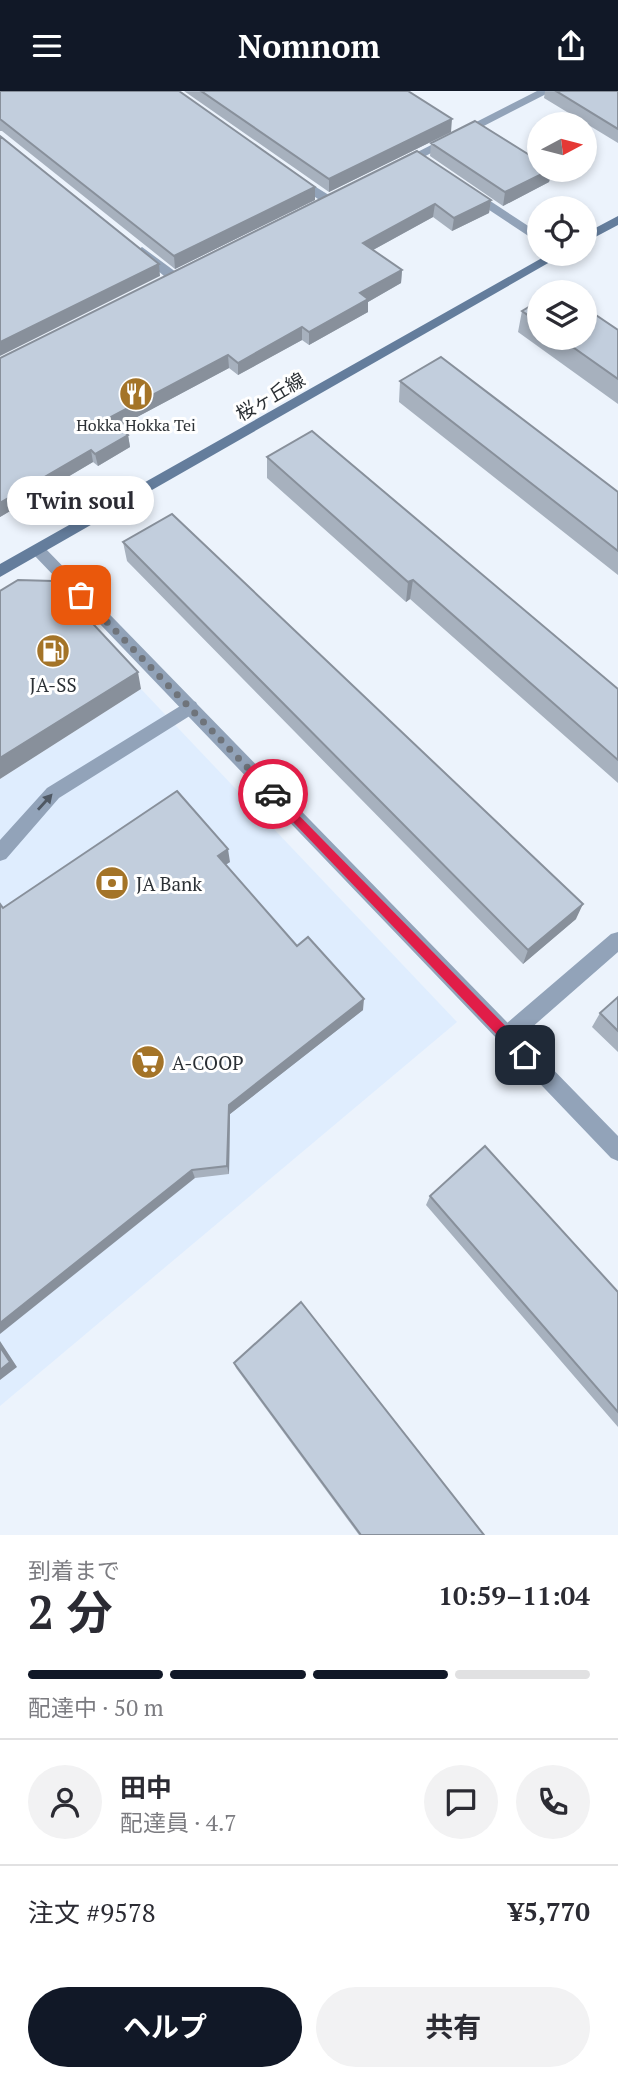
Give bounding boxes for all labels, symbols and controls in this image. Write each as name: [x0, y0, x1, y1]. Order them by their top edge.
text: Nomnom: [238, 25, 380, 67]
icon: menu: [28, 27, 66, 65]
icon: share: [552, 27, 590, 65]
north arrow: [527, 112, 597, 182]
map controls: [527, 112, 597, 350]
button: locate: [527, 196, 597, 266]
button: layers: [527, 280, 597, 350]
street label: 桜ヶ丘線: [231, 366, 309, 426]
restaurant icon: Hokka Hokka Tei: [117, 375, 155, 413]
place label: Hokka Hokka Tei: [76, 414, 196, 436]
callout: Twin soul: [7, 476, 154, 525]
text: Twin soul: [26, 485, 135, 516]
pin: [51, 565, 111, 625]
icon: bag: [62, 576, 100, 614]
fuel station icon: JA-SS: [34, 632, 72, 670]
place label: JA-SS: [29, 672, 77, 697]
courier: [238, 759, 308, 829]
icon: car: [254, 775, 292, 813]
one-way arrow: [37, 794, 53, 811]
bank icon: JA Bank: [93, 864, 131, 902]
place label: JA Bank: [136, 871, 202, 896]
pin: [495, 1025, 555, 1085]
icon: home: [506, 1036, 544, 1074]
supermarket icon: A-COOP: [129, 1043, 167, 1081]
place label: A-COOP: [172, 1050, 244, 1075]
text: 到着まで: [28, 1555, 120, 1586]
text: 10:59–11:04: [438, 1578, 590, 1612]
text: 2 分: [28, 1581, 112, 1642]
text: 配達中 · 50 m: [28, 1692, 164, 1723]
button: person: [28, 1765, 102, 1839]
button: chat: [424, 1765, 498, 1839]
button: phone: [516, 1765, 590, 1839]
text: 田中: [120, 1770, 172, 1804]
text: 配達員 · 4.7: [120, 1807, 237, 1838]
text: ¥5,770: [509, 1894, 590, 1928]
text: 注文 #9578: [28, 1895, 156, 1929]
button: ヘルプ: [28, 1987, 302, 2067]
button: 共有: [316, 1987, 590, 2067]

